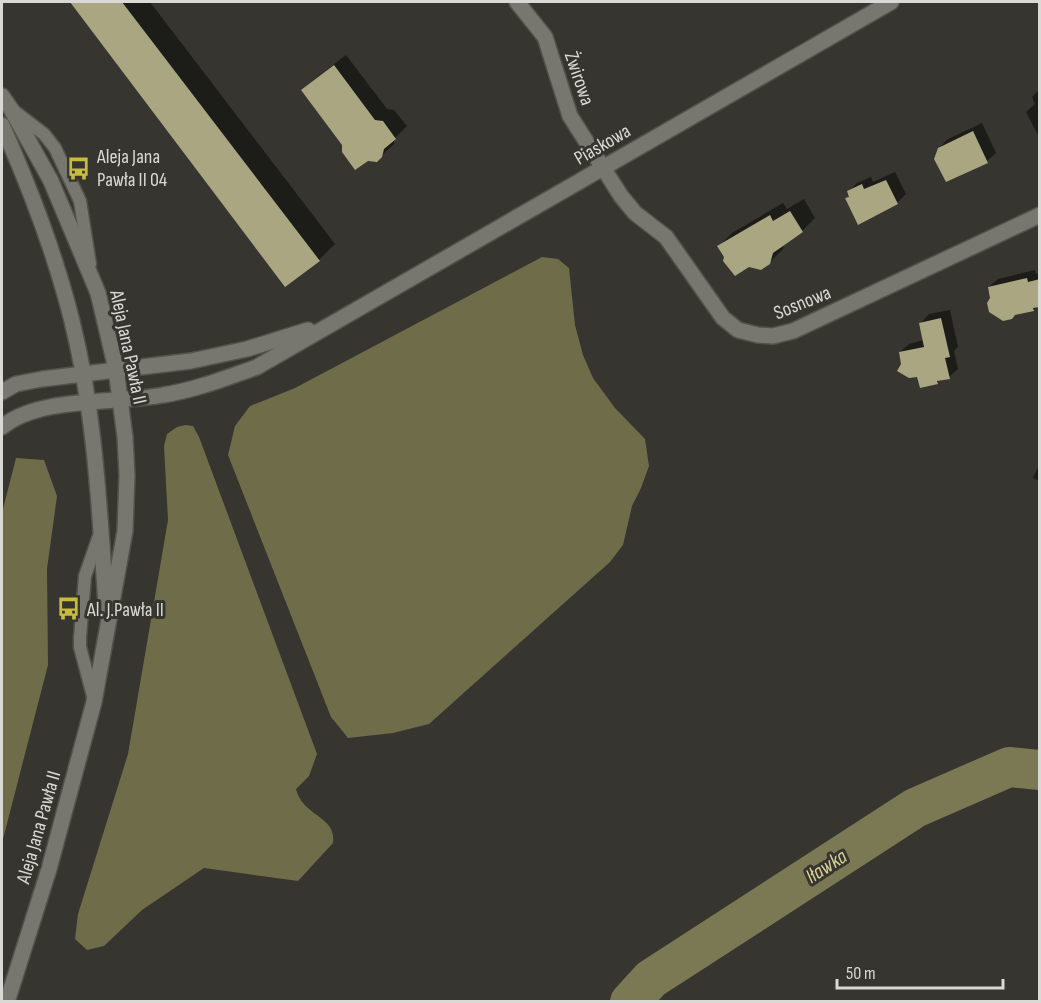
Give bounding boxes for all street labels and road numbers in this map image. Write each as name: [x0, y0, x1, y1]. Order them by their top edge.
street label: Żwirowa: [559, 48, 599, 108]
street label: Piaskowa: [570, 119, 635, 171]
street label: Sosnowa: [770, 281, 834, 325]
street label: Aleja Jana Pawła II: [104, 287, 152, 406]
street label: Aleja Jana Pawła II: [11, 768, 66, 887]

